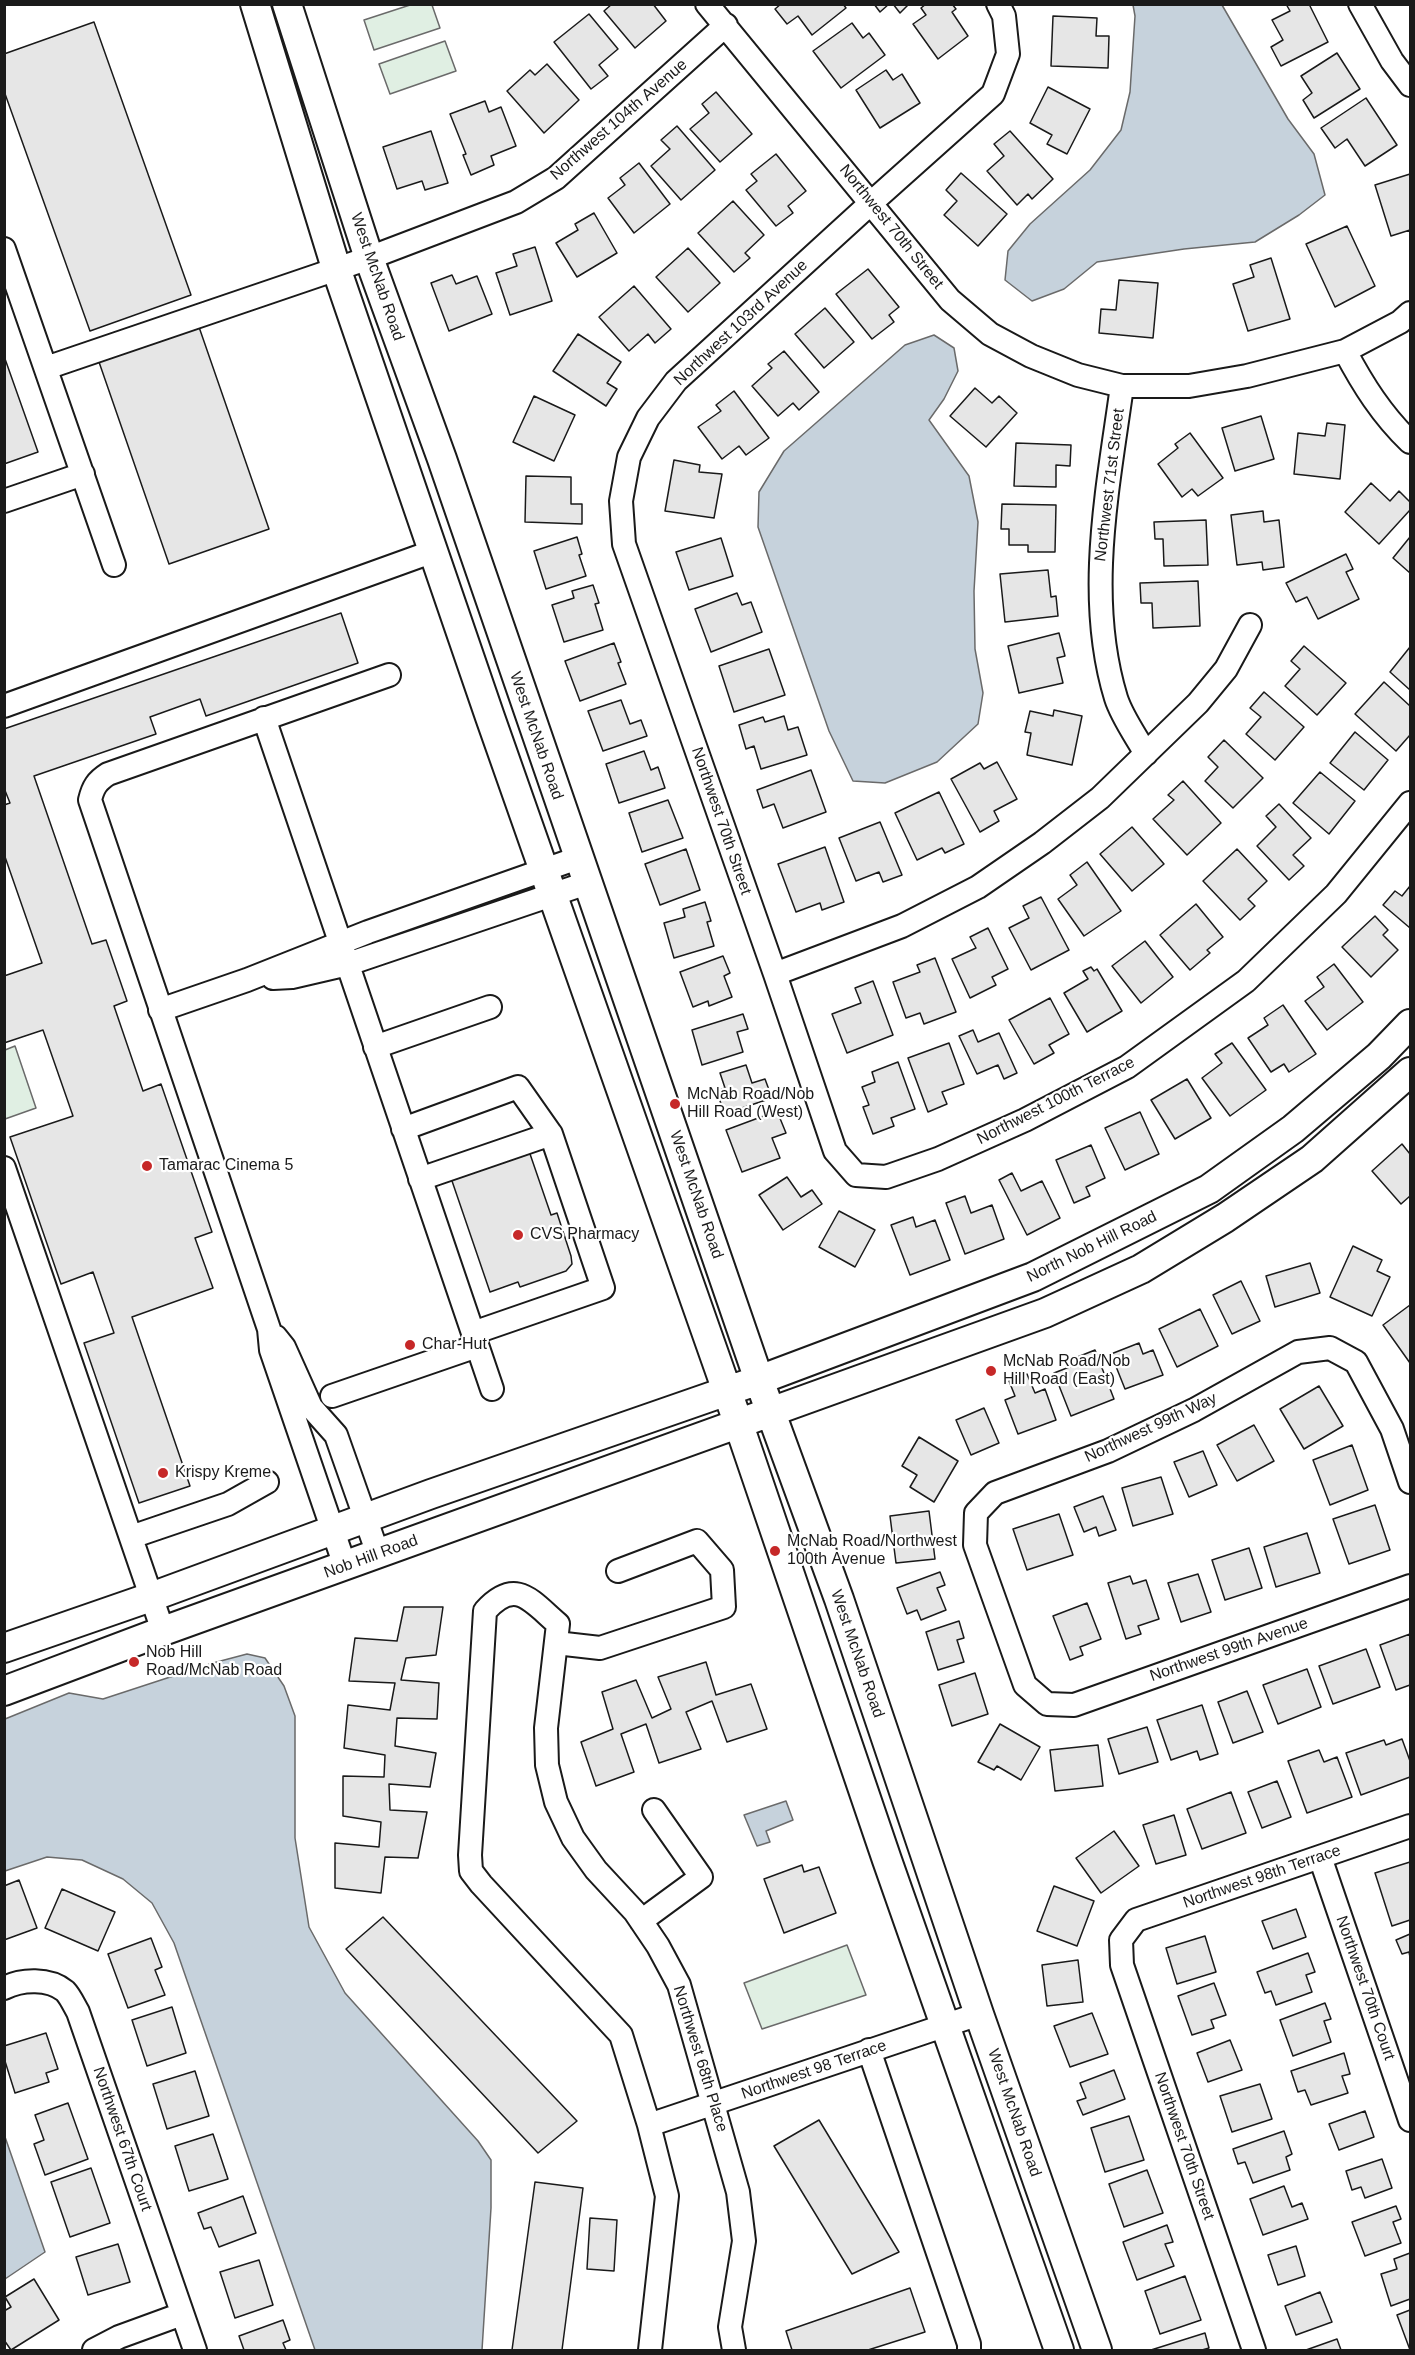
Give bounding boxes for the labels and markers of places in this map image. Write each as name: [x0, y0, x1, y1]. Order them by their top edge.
place label: McNab Road/Nob Hill Road (West): [687, 1085, 814, 1123]
marker: McNab Road/Nob Hill Road (West): [668, 1097, 682, 1111]
place label: Tamarac Cinema 5: [159, 1156, 293, 1176]
marker: Tamarac Cinema 5: [140, 1159, 154, 1173]
place label: CVS Pharmacy: [530, 1225, 639, 1245]
marker: CVS Pharmacy: [511, 1228, 525, 1242]
place label: Char-Hut: [422, 1335, 487, 1355]
marker: Char-Hut: [403, 1338, 417, 1352]
place label: McNab Road/Nob Hill Road (East): [1003, 1352, 1130, 1390]
marker: McNab Road/Nob Hill Road (East): [984, 1364, 998, 1378]
place label: Krispy Kreme: [175, 1463, 271, 1483]
marker: Krispy Kreme: [156, 1466, 170, 1480]
place label: McNab Road/Northwest 100th Avenue: [787, 1532, 957, 1570]
marker: McNab Road/Northwest 100th Avenue: [768, 1544, 782, 1558]
place label: Nob Hill Road/McNab Road: [146, 1643, 282, 1681]
marker: Nob Hill Road/McNab Road: [127, 1655, 141, 1669]

